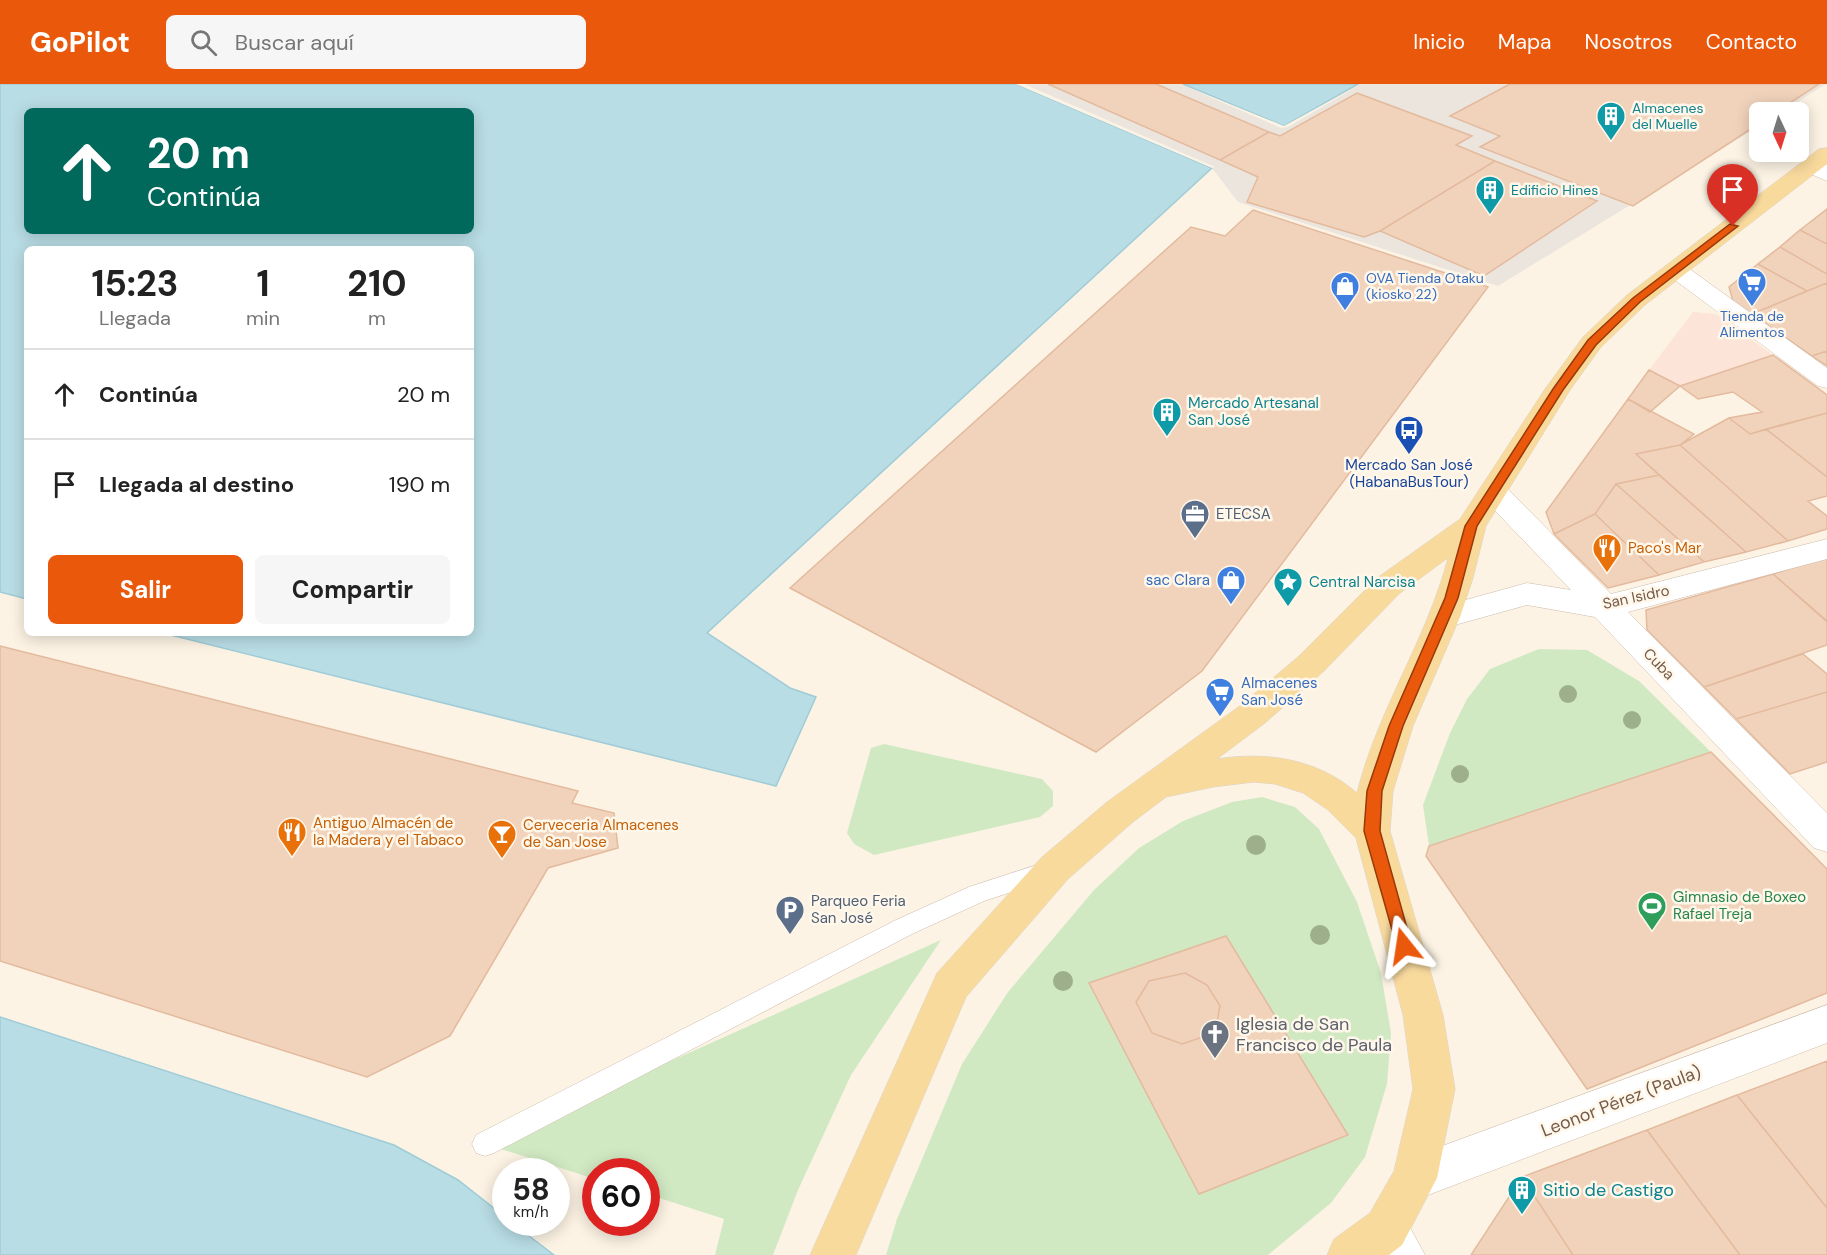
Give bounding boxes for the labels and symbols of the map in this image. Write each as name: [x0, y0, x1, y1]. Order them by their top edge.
place label: Almacenes del Muelle: [1632, 99, 1703, 133]
building icon: Almacenes del Muelle: [1595, 100, 1627, 142]
north arrow: [1749, 102, 1809, 162]
pin: [1707, 164, 1758, 226]
building icon: Edificio Hines: [1474, 174, 1506, 216]
place label: Edificio Hines: [1511, 181, 1598, 199]
supermarket icon: Tienda de Alimentos: [1736, 266, 1768, 308]
place label: OVA Tienda Otaku (kiosko 22): [1366, 269, 1484, 303]
shop icon: OVA Tienda Otaku (kiosko 22): [1329, 270, 1361, 312]
place label: Tienda de Alimentos: [1720, 307, 1784, 341]
place label: Mercado Artesanal San José: [1188, 393, 1319, 430]
building icon: Mercado Artesanal San José: [1151, 396, 1183, 438]
bus stop icon: Mercado San José (HabanaBusTour): [1393, 414, 1425, 456]
place label: Mercado San José (HabanaBusTour): [1345, 455, 1473, 492]
office icon: ETECSA: [1179, 498, 1211, 540]
place label: ETECSA: [1216, 504, 1271, 524]
restaurant icon: Paco's Mar: [1591, 532, 1623, 574]
place label: Paco's Mar: [1628, 538, 1702, 558]
shop icon: sac Clara: [1215, 564, 1247, 606]
place icon: Central Narcisa: [1272, 566, 1304, 608]
place label: sac Clara: [1146, 570, 1210, 590]
place label: Central Narcisa: [1309, 572, 1415, 592]
street label: San Isidro: [1601, 580, 1671, 614]
street label: Cuba: [1639, 644, 1679, 684]
place label: Almacenes San José: [1241, 673, 1318, 710]
supermarket icon: Almacenes San José: [1204, 676, 1236, 718]
place label: Antiguo Almacén de la Madera y el Tabaco: [313, 813, 464, 850]
place label: Cerveceria Almacenes de San Jose: [523, 815, 679, 852]
restaurant icon: Antiguo Almacén de la Madera y el Tabaco: [276, 816, 308, 858]
bar icon: Cerveceria Almacenes de San Jose: [486, 818, 518, 860]
place label: Gimnasio de Boxeo Rafael Treja: [1673, 887, 1806, 924]
sports icon: Gimnasio de Boxeo Rafael Treja: [1636, 890, 1668, 932]
place label: Parqueo Feria San José: [811, 891, 906, 928]
parking icon: Parqueo Feria San José: [774, 894, 806, 936]
position arrow: [1372, 914, 1436, 978]
place label: Iglesia de San Francisco de Paula: [1236, 1012, 1392, 1057]
church icon: Iglesia de San Francisco de Paula: [1199, 1018, 1231, 1060]
street label: Leonor Pérez (Paula): [1538, 1059, 1704, 1143]
speed limit sign: 60: [582, 1158, 660, 1236]
building icon: Sitio de Castigo: [1506, 1174, 1538, 1216]
place label: Sitio de Castigo: [1543, 1178, 1674, 1202]

